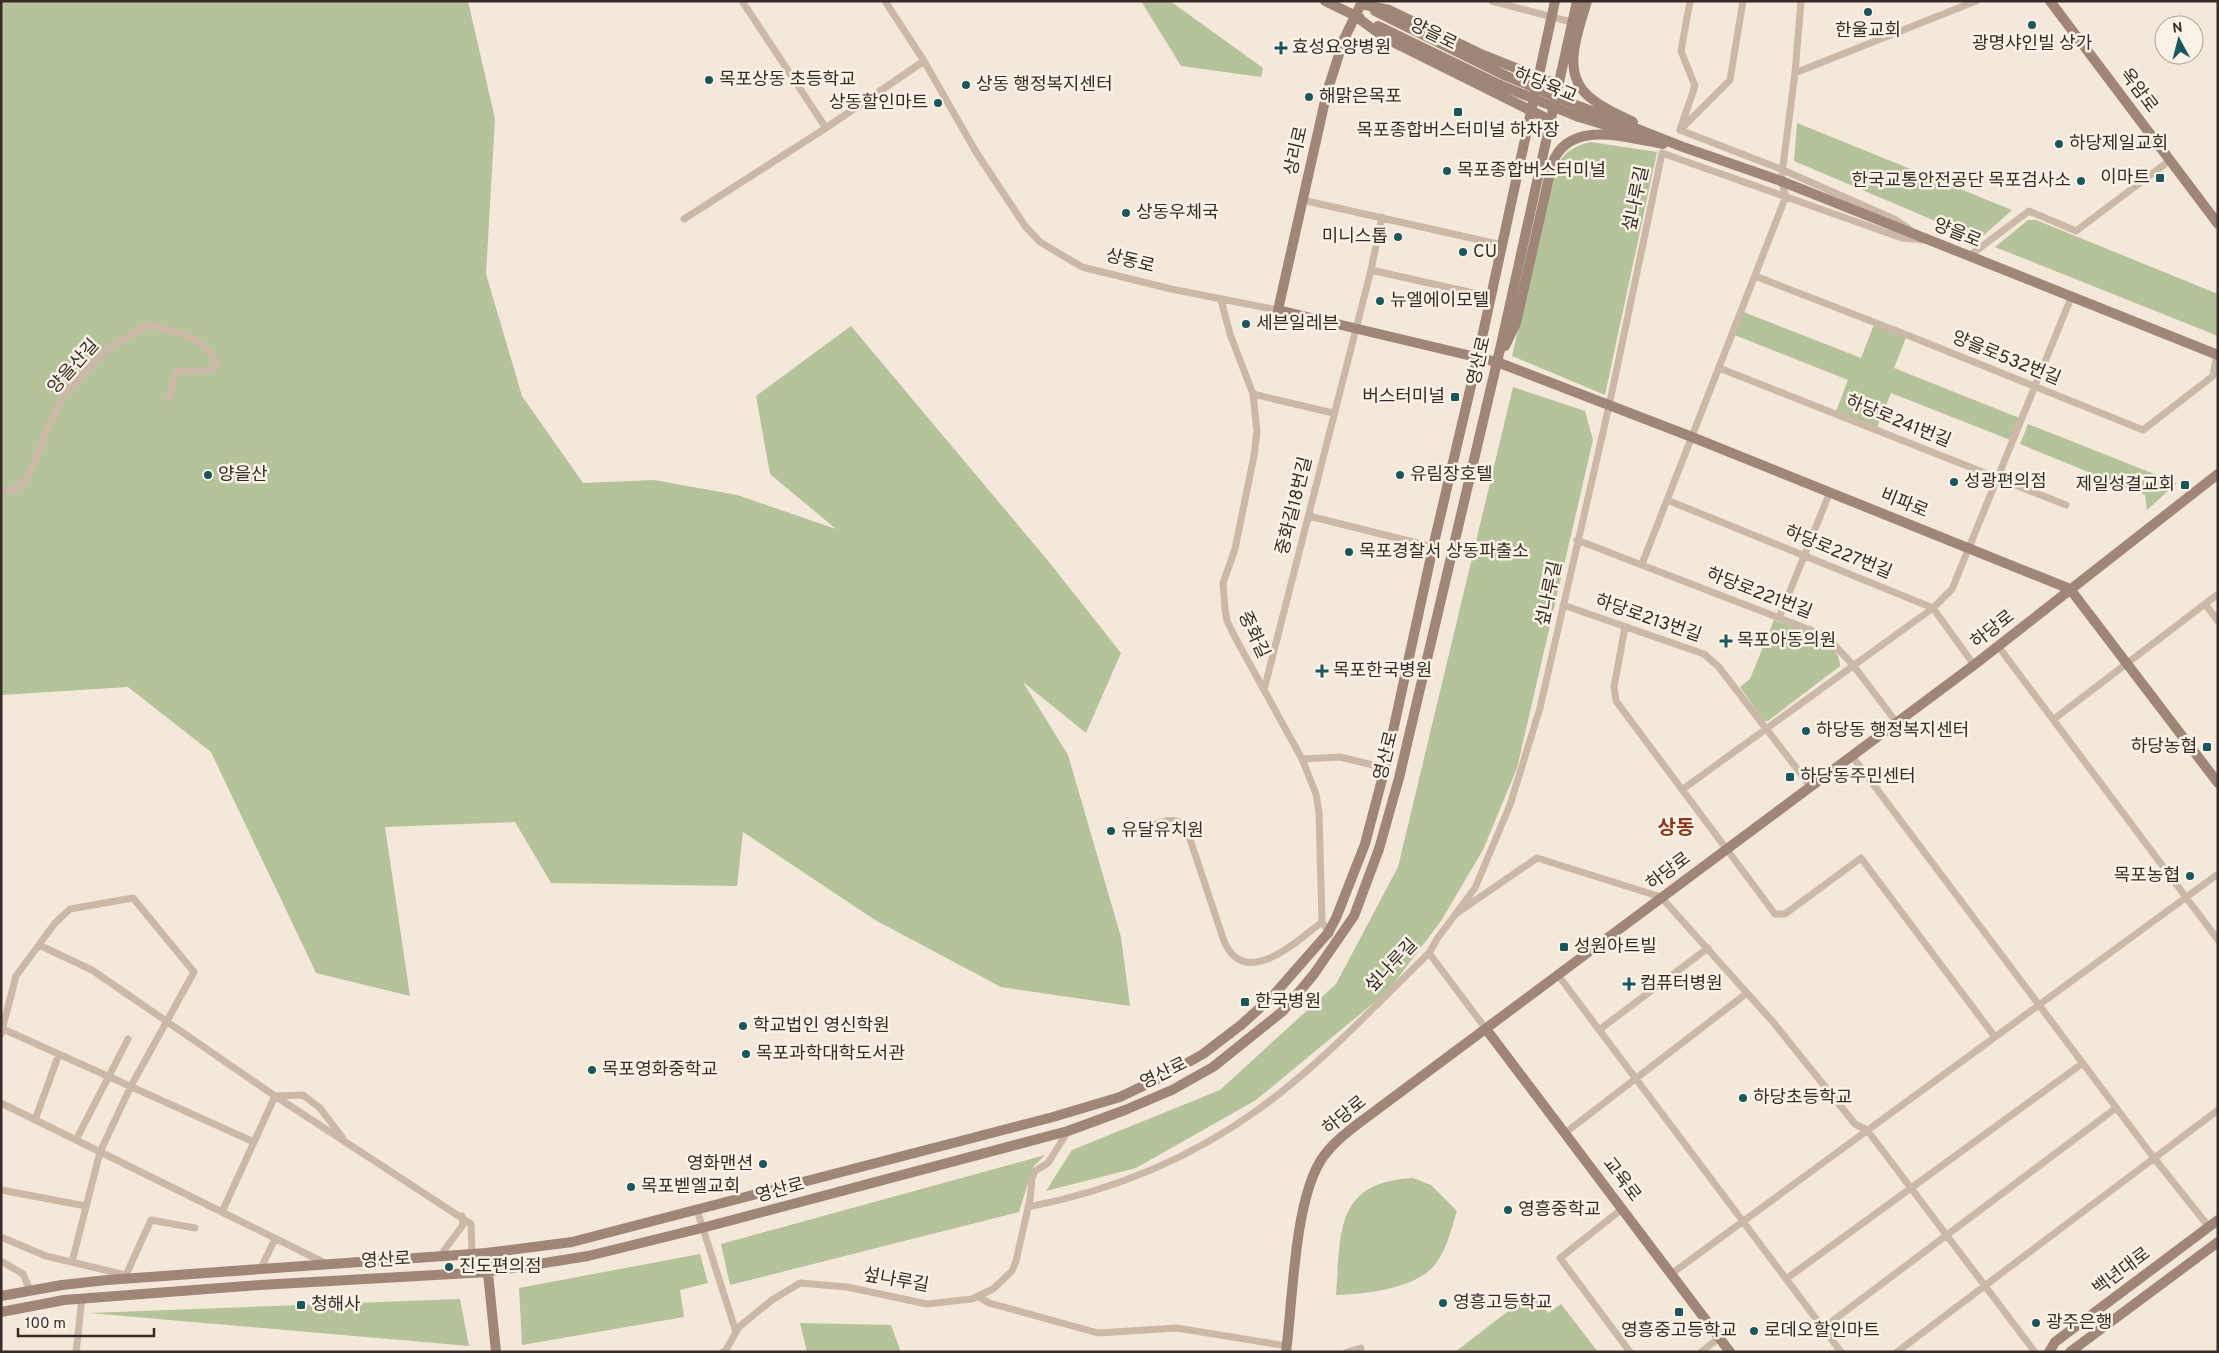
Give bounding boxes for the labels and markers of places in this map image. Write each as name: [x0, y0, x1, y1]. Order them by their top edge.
marker: 한울교회: [1862, 6, 1874, 18]
marker: 광명샤인빌 상가: [2026, 19, 2038, 31]
place label: 한울교회: [1835, 20, 1901, 43]
place label: 광명샤인빌 상가: [1972, 33, 2093, 56]
place label: 효성요양병원: [1292, 37, 1391, 60]
marker: 효성요양병원: [1274, 41, 1288, 55]
place label: 목포상동 초등학교: [719, 69, 856, 92]
marker: 목포상동 초등학교: [703, 74, 715, 86]
place label: 상동 행정복지센터: [976, 74, 1113, 97]
marker: 상동 행정복지센터: [960, 79, 972, 91]
place label: 해맑은목포: [1319, 86, 1402, 109]
marker: 해맑은목포: [1303, 91, 1315, 103]
place label: 상동할인마트: [829, 92, 928, 115]
marker: 상동할인마트: [932, 97, 944, 109]
marker: 목포종합버스터미널 하차장: [1452, 106, 1464, 118]
place label: 목포종합버스터미널 하차장: [1357, 120, 1559, 143]
place label: 하당제일교회: [2069, 133, 2168, 156]
marker: 하당제일교회: [2053, 138, 2065, 150]
place label: 목포종합버스터미널: [1457, 160, 1606, 183]
marker: 목포종합버스터미널: [1441, 165, 1453, 177]
place label: 이마트: [2100, 167, 2150, 190]
place label: 한국교통안전공단 목포검사소: [1851, 170, 2071, 193]
marker: 이마트: [2154, 172, 2166, 184]
marker: 한국교통안전공단 목포검사소: [2075, 175, 2087, 187]
place label: 상동우체국: [1136, 202, 1219, 225]
marker: 상동우체국: [1120, 207, 1132, 219]
place label: 미니스톱: [1322, 226, 1388, 249]
marker: 미니스톱: [1392, 231, 1404, 243]
place label: CU: [1473, 241, 1497, 264]
marker: CU: [1457, 246, 1469, 258]
place label: 뉴엘에이모텔: [1390, 290, 1489, 313]
marker: 뉴엘에이모텔: [1374, 295, 1386, 307]
place label: 세븐일레븐: [1256, 313, 1339, 336]
marker: 세븐일레븐: [1240, 318, 1252, 330]
place label: 버스터미널: [1362, 386, 1445, 409]
marker: 버스터미널: [1449, 391, 1461, 403]
place label: 양을산: [218, 464, 268, 487]
place label: 유림장호텔: [1410, 464, 1493, 487]
marker: 양을산: [202, 469, 214, 481]
marker: 유림장호텔: [1394, 469, 1406, 481]
place label: 성광편의점: [1964, 471, 2047, 494]
place label: 제일성결교회: [2076, 474, 2175, 497]
marker: 성광편의점: [1948, 476, 1960, 488]
marker: 제일성결교회: [2179, 479, 2191, 491]
place label: 목포경찰서 상동파출소: [1359, 541, 1529, 564]
marker: 목포경찰서 상동파출소: [1343, 546, 1355, 558]
place label: 목포아동의원: [1737, 630, 1836, 653]
marker: 목포아동의원: [1719, 634, 1733, 648]
place label: 목포한국병원: [1333, 660, 1432, 683]
marker: 목포한국병원: [1315, 664, 1329, 678]
place label: 하당동 행정복지센터: [1816, 720, 1969, 743]
marker: 하당동 행정복지센터: [1800, 725, 1812, 737]
place label: 하당농협: [2131, 736, 2197, 759]
marker: 하당농협: [2201, 741, 2213, 753]
place label: 하당동주민센터: [1800, 766, 1916, 789]
marker: 하당동주민센터: [1784, 771, 1796, 783]
place label: 유달유치원: [1121, 820, 1204, 843]
marker: 유달유치원: [1105, 825, 1117, 837]
place label: 목포농협: [2114, 865, 2180, 888]
marker: 목포농협: [2184, 870, 2196, 882]
place label: 성원아트빌: [1574, 936, 1657, 959]
marker: 성원아트빌: [1558, 941, 1570, 953]
place label: 컴퓨터병원: [1640, 973, 1723, 996]
marker: 컴퓨터병원: [1622, 977, 1636, 991]
place label: 한국병원: [1255, 991, 1321, 1014]
marker: 한국병원: [1239, 996, 1251, 1008]
place label: 학교법인 영신학원: [753, 1015, 890, 1038]
marker: 학교법인 영신학원: [737, 1020, 749, 1032]
place label: 목포과학대학도서관: [756, 1043, 905, 1066]
marker: 목포과학대학도서관: [740, 1048, 752, 1060]
place label: 목포영화중학교: [602, 1059, 718, 1082]
marker: 목포영화중학교: [586, 1064, 598, 1076]
place label: 하당초등학교: [1753, 1087, 1852, 1110]
marker: 하당초등학교: [1737, 1092, 1749, 1104]
place label: 영화맨션: [687, 1153, 753, 1176]
marker: 영화맨션: [757, 1158, 769, 1170]
place label: 목포벧엘교회: [641, 1176, 740, 1199]
marker: 목포벧엘교회: [625, 1181, 637, 1193]
place label: 영흥중학교: [1518, 1199, 1601, 1222]
marker: 영흥중학교: [1502, 1204, 1514, 1216]
place label: 진도편의점: [459, 1256, 542, 1279]
marker: 진도편의점: [443, 1261, 455, 1273]
place label: 영흥고등학교: [1453, 1292, 1552, 1315]
place label: 청해사: [311, 1294, 361, 1317]
marker: 영흥고등학교: [1437, 1297, 1449, 1309]
marker: 청해사: [295, 1299, 307, 1311]
marker: 영흥중고등학교: [1673, 1306, 1685, 1318]
place label: 광주은행: [2046, 1312, 2112, 1335]
marker: 광주은행: [2030, 1317, 2042, 1329]
place label: 영흥중고등학교: [1621, 1320, 1737, 1343]
place label: 로데오할인마트: [1764, 1320, 1880, 1343]
marker: 로데오할인마트: [1748, 1325, 1760, 1337]

